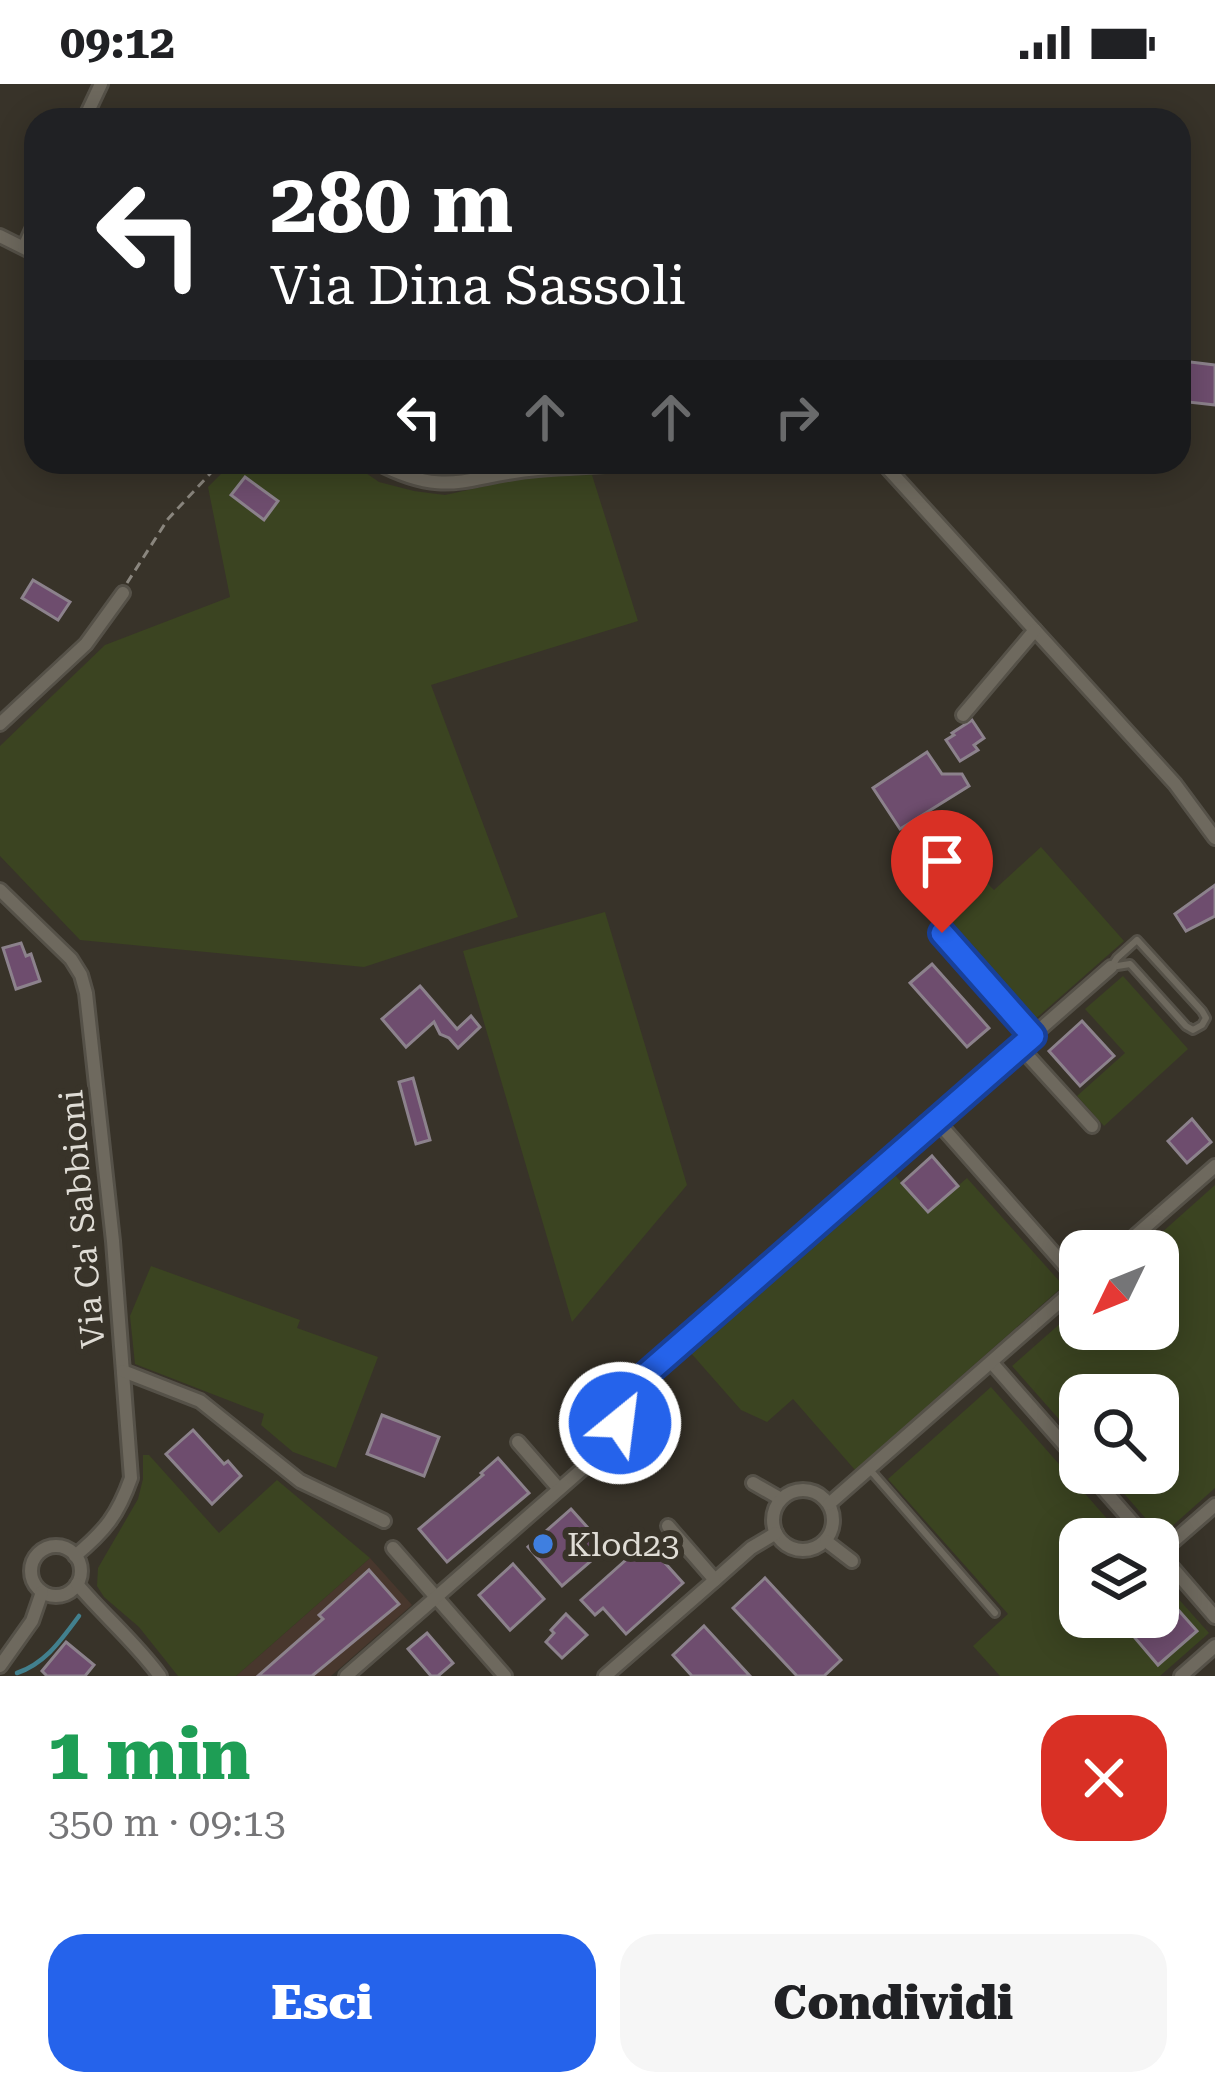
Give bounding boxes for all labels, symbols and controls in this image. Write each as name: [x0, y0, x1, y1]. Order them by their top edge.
text: 09:12: [60, 16, 175, 69]
text: 280 m: [270, 154, 513, 252]
icon: left: [72, 156, 228, 312]
text: Via Dina Sassoli: [270, 254, 686, 317]
icon: left: [386, 384, 452, 450]
icon: ahead: [512, 384, 578, 450]
icon: ahead: [638, 384, 704, 450]
icon: right: [764, 384, 830, 450]
pin: [891, 810, 993, 933]
icon: arrive: [909, 828, 975, 894]
street label: Via Ca' Sabbioni: [51, 1088, 113, 1350]
north arrow: [1059, 1230, 1179, 1350]
map controls: [1059, 1230, 1179, 1638]
position arrow: [557, 1360, 683, 1486]
button: search: [1059, 1374, 1179, 1494]
button: layers: [1059, 1518, 1179, 1638]
place label: Klod23: [567, 1525, 680, 1564]
marker: Klod23: [530, 1531, 556, 1557]
text: 1 min: [48, 1712, 250, 1797]
button: close: [1041, 1715, 1167, 1841]
text: 350 m · 09:13: [48, 1800, 286, 1846]
button: Esci: [48, 1934, 596, 2072]
button: Condividi: [620, 1934, 1167, 2072]

